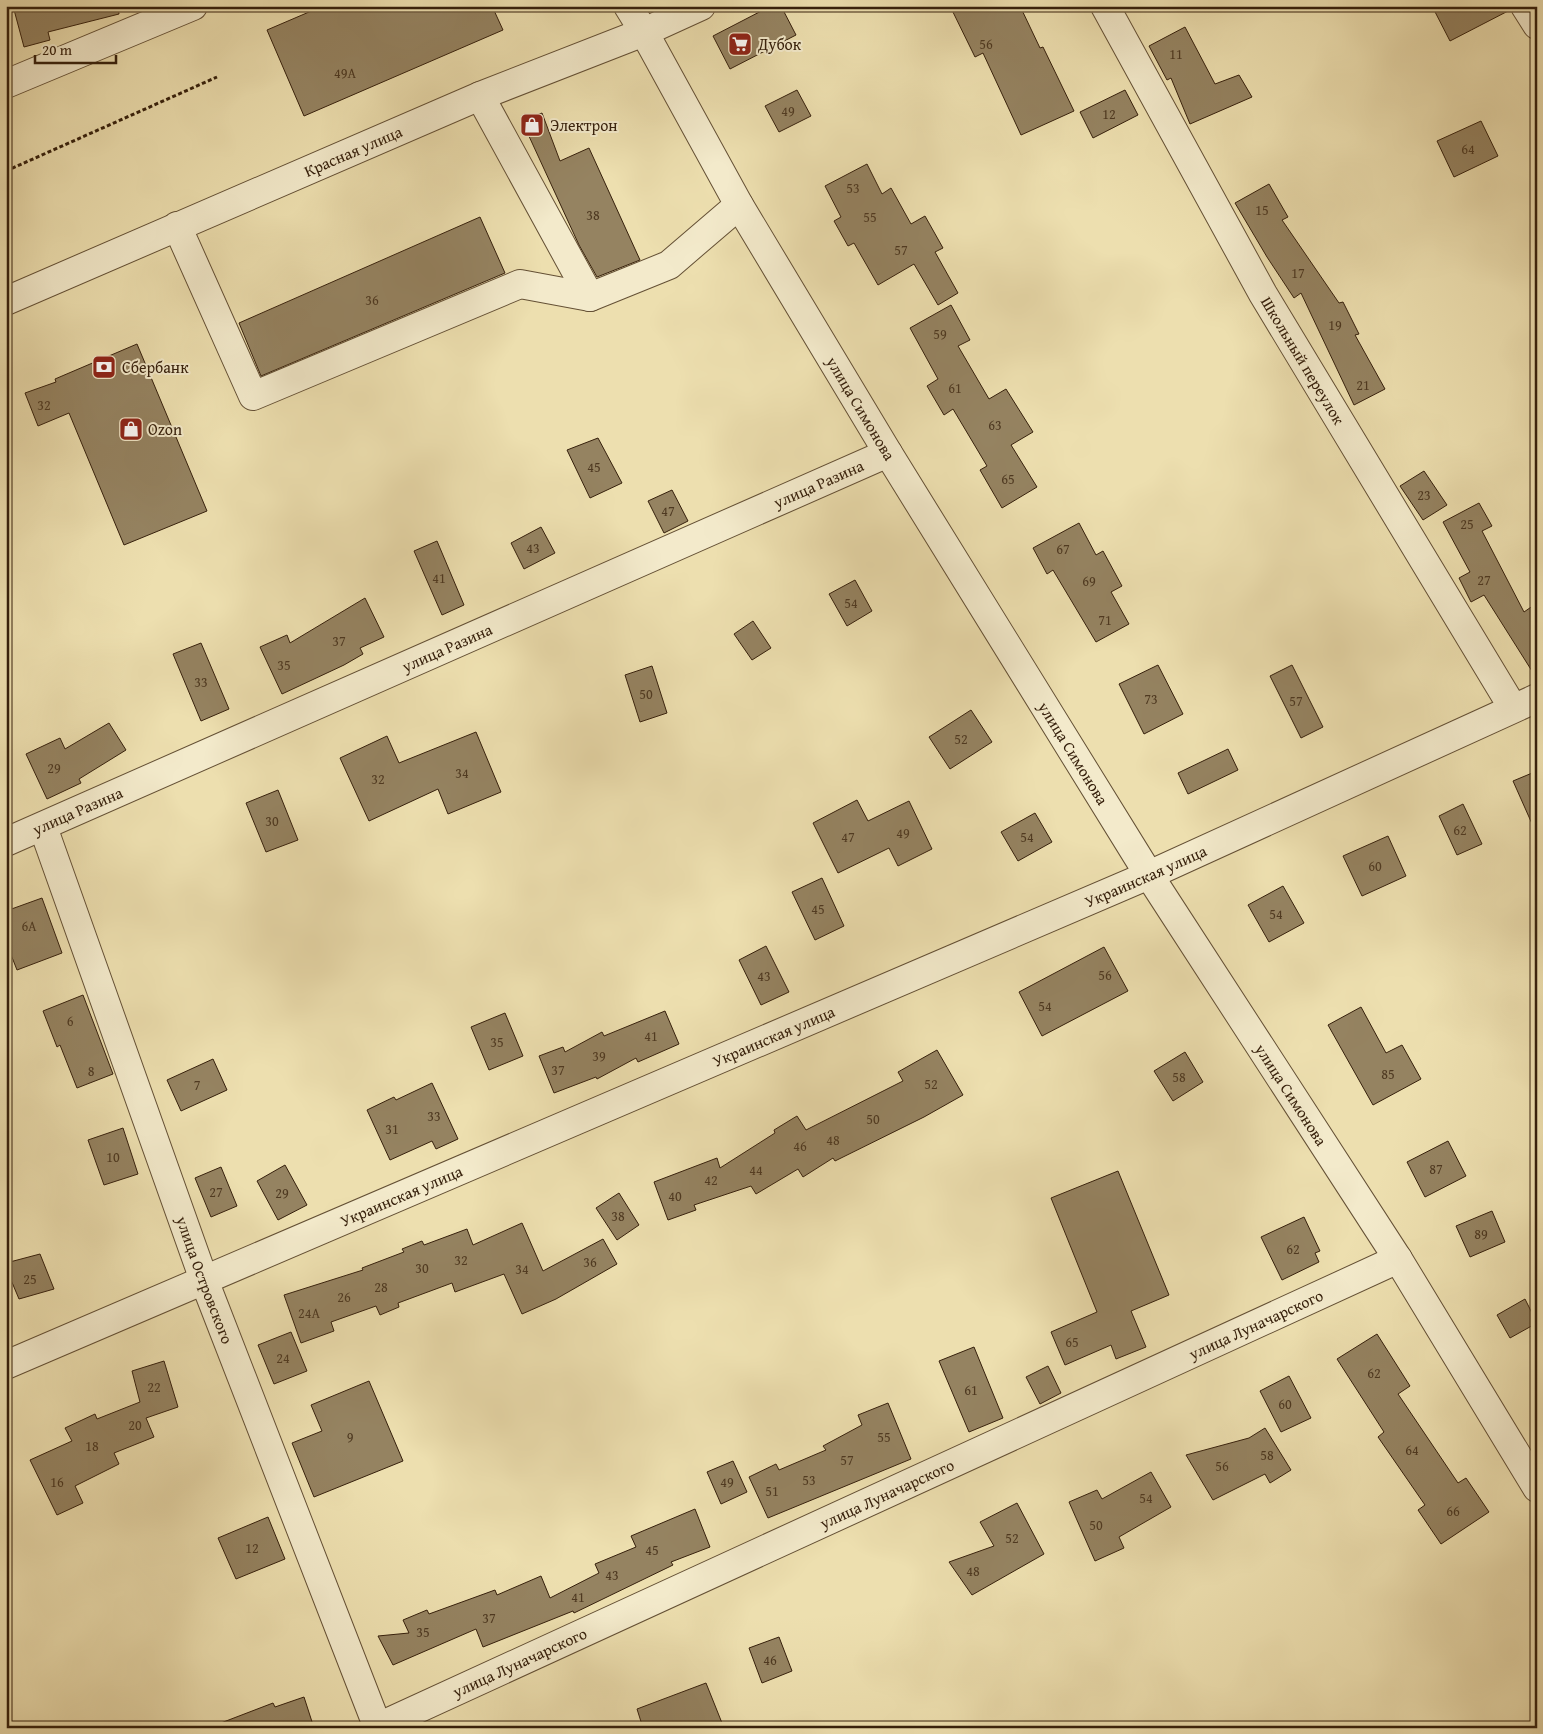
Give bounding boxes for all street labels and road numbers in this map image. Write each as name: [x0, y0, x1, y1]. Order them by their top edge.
street label: Красная улица: [300, 119, 406, 183]
street label: Школьный переулок: [1255, 292, 1351, 430]
street label: улица Симонова: [820, 351, 902, 465]
street label: улица Разина: [769, 453, 868, 514]
street label: улица Разина: [397, 617, 496, 678]
street label: улица Симонова: [1032, 696, 1115, 810]
street label: улица Разина: [28, 780, 127, 841]
street label: Украинская улица: [1081, 838, 1211, 913]
street label: Украинская улица: [708, 999, 839, 1073]
street label: улица Симонова: [1249, 1038, 1334, 1151]
street label: Украинская улица: [336, 1159, 467, 1232]
street label: улица Островского: [170, 1212, 240, 1347]
street label: улица Луначарского: [1184, 1283, 1327, 1366]
street label: улица Луначарского: [815, 1452, 958, 1535]
street label: улица Луначарского: [448, 1621, 591, 1704]

